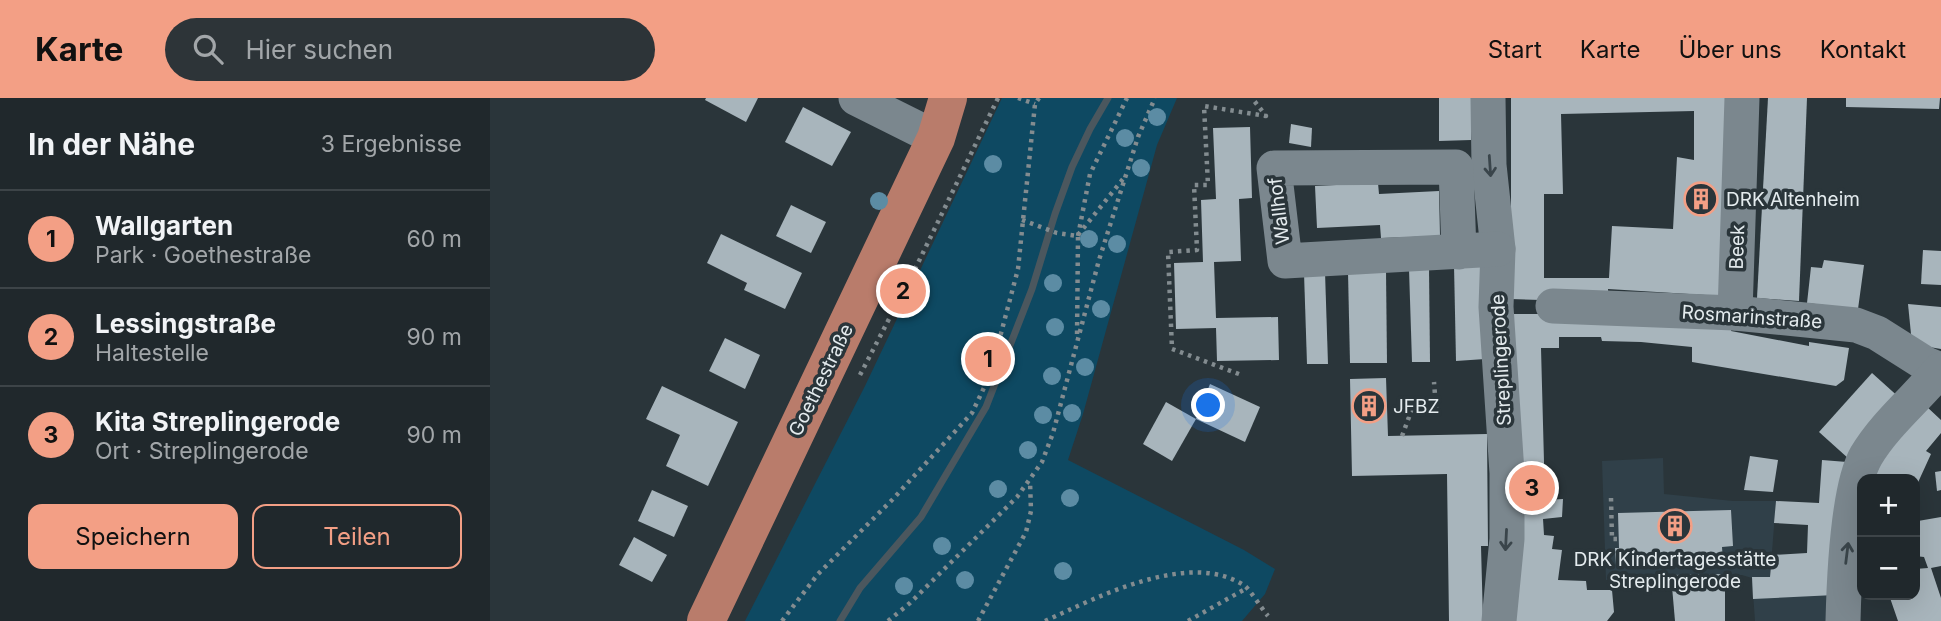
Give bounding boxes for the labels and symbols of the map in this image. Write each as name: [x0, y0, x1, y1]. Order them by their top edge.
one-way arrow: [1484, 154, 1497, 177]
street label: Wallhof: [1263, 176, 1295, 246]
building icon: DRK Altenheim: [1682, 180, 1720, 218]
place label: DRK Altenheim: [1726, 188, 1860, 211]
street label: Beek: [1725, 224, 1749, 270]
pin: 2: [880, 265, 926, 317]
street label: Streplingerode: [1486, 293, 1516, 427]
street label: Rosmarinstraße: [1681, 301, 1823, 333]
street label: Goethestraße: [784, 320, 858, 440]
pin: 1: [965, 333, 1011, 385]
building icon: JFBZ: [1350, 387, 1388, 425]
your location: [1191, 388, 1225, 422]
place label: JFBZ: [1393, 395, 1439, 418]
pin: 3: [1509, 462, 1555, 514]
building icon: DRK Kindertagesstätte Streplingerode: [1656, 507, 1694, 545]
one-way arrow: [1499, 528, 1512, 551]
one-way arrow: [1840, 542, 1853, 565]
place label: DRK Kindertagesstätte Streplingerode: [1574, 548, 1776, 593]

